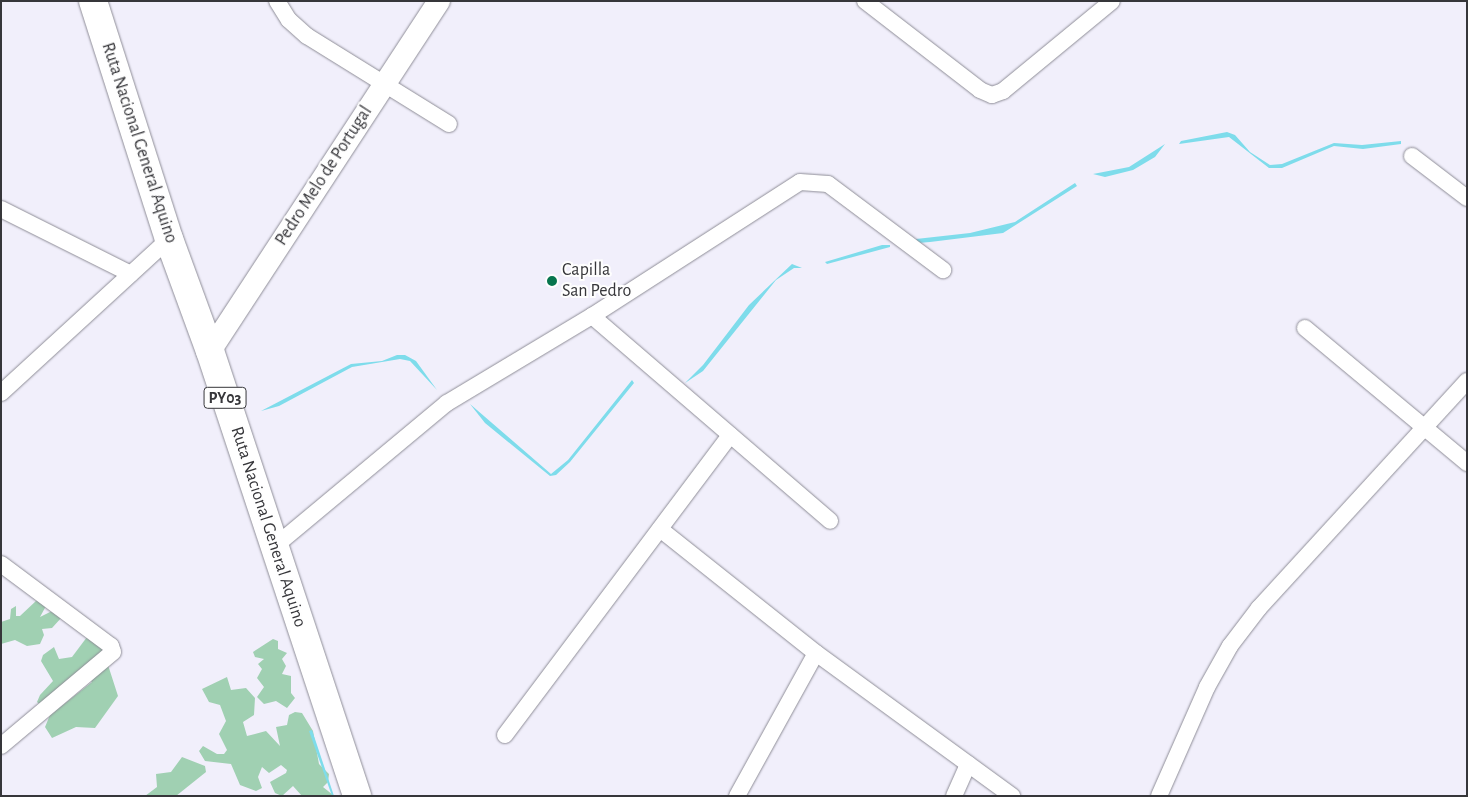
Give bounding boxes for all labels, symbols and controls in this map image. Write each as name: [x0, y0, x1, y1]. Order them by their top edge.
street label: Ruta Nacional General Aquino: [96, 40, 182, 246]
street label: Pedro Melo de Portugal: [271, 102, 377, 250]
place label: Capilla San Pedro: [562, 260, 631, 302]
marker: Capilla San Pedro: [546, 275, 558, 287]
road number: PY03: [202, 384, 248, 412]
street label: Ruta Nacional General Aquino: [225, 424, 311, 630]

